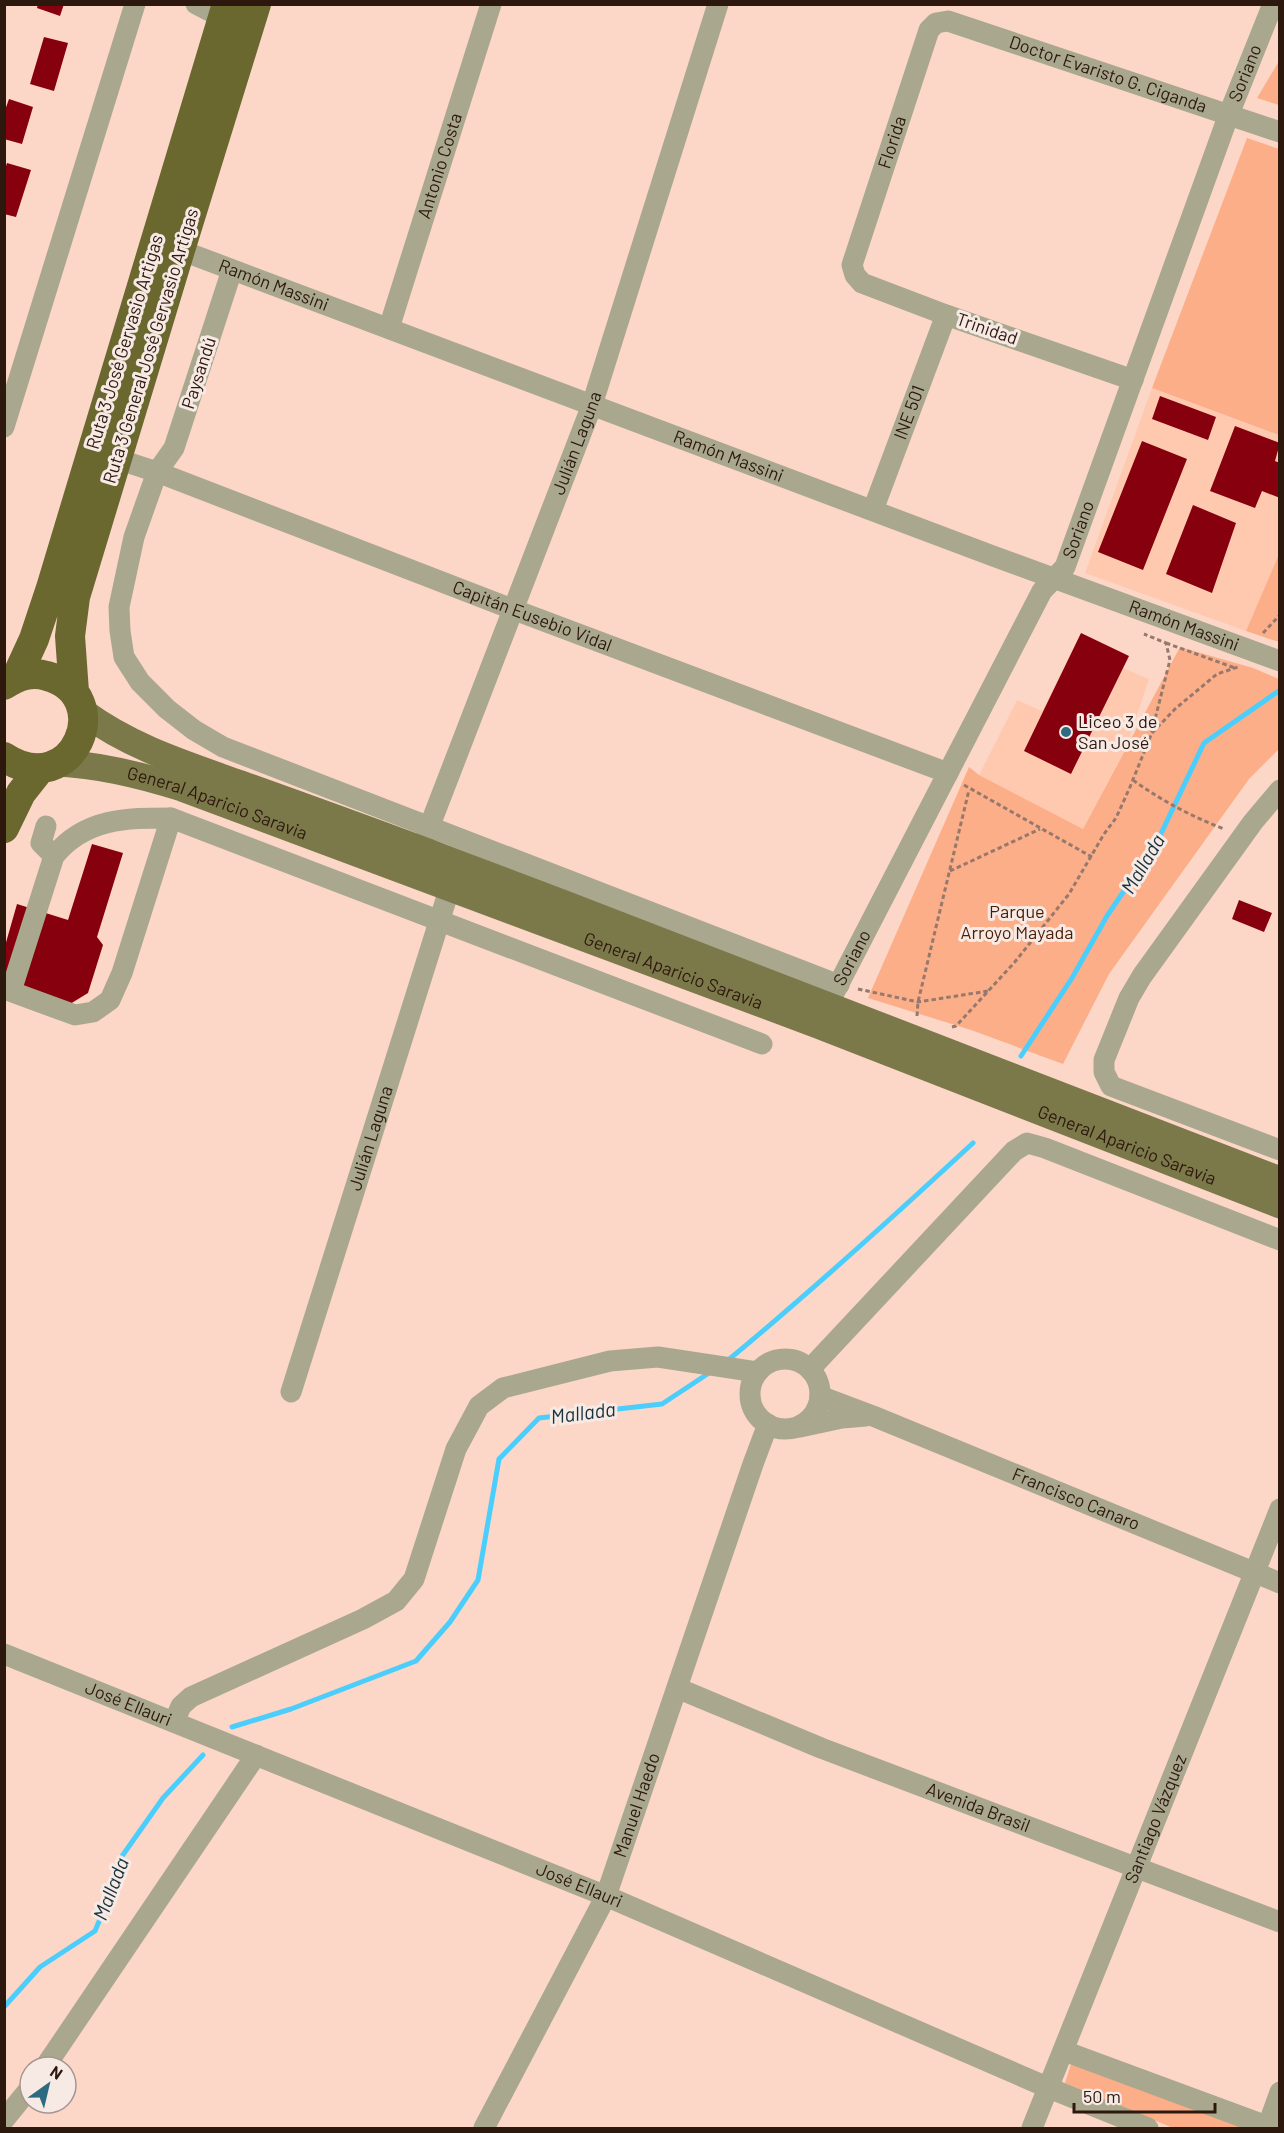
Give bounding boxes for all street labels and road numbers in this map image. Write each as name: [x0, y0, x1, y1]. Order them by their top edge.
street label: Doctor Evaristo G. Ciganda: [1007, 30, 1210, 117]
street label: Soriano: [1223, 41, 1266, 105]
street label: Antonio Costa: [412, 110, 466, 221]
street label: Florida: [872, 113, 910, 171]
street label: Ruta 3 General José Gervasio Artigas: [98, 206, 202, 486]
street label: Ruta 3 José Gervasio Artigas: [81, 232, 167, 452]
street label: Ramón Massini: [216, 254, 332, 315]
street label: Trinidad: [954, 307, 1021, 349]
street label: Paysandú: [176, 334, 220, 411]
street label: INE 501: [888, 382, 929, 442]
street label: Julián Laguna: [546, 389, 606, 498]
street label: Ramón Massini: [671, 425, 787, 486]
street label: Soriano: [1057, 497, 1098, 561]
street label: Capitán Eusebio Vidal: [450, 575, 615, 656]
street label: Ramón Massini: [1126, 595, 1243, 655]
street label: General Aparicio Saravia: [125, 761, 311, 844]
street label: Soriano: [828, 926, 875, 989]
street label: General Aparicio Saravia: [581, 927, 766, 1014]
street label: Julián Laguna: [343, 1083, 397, 1193]
street label: General Aparicio Saravia: [1035, 1100, 1220, 1189]
street label: Francisco Canaro: [1009, 1462, 1143, 1534]
street label: José Ellauri: [82, 1676, 175, 1730]
street label: Manuel Haedo: [608, 1750, 664, 1860]
street label: Santiago Vázquez: [1119, 1751, 1191, 1886]
street label: Avenida Brasil: [923, 1777, 1034, 1836]
street label: José Ellauri: [533, 1857, 626, 1912]

